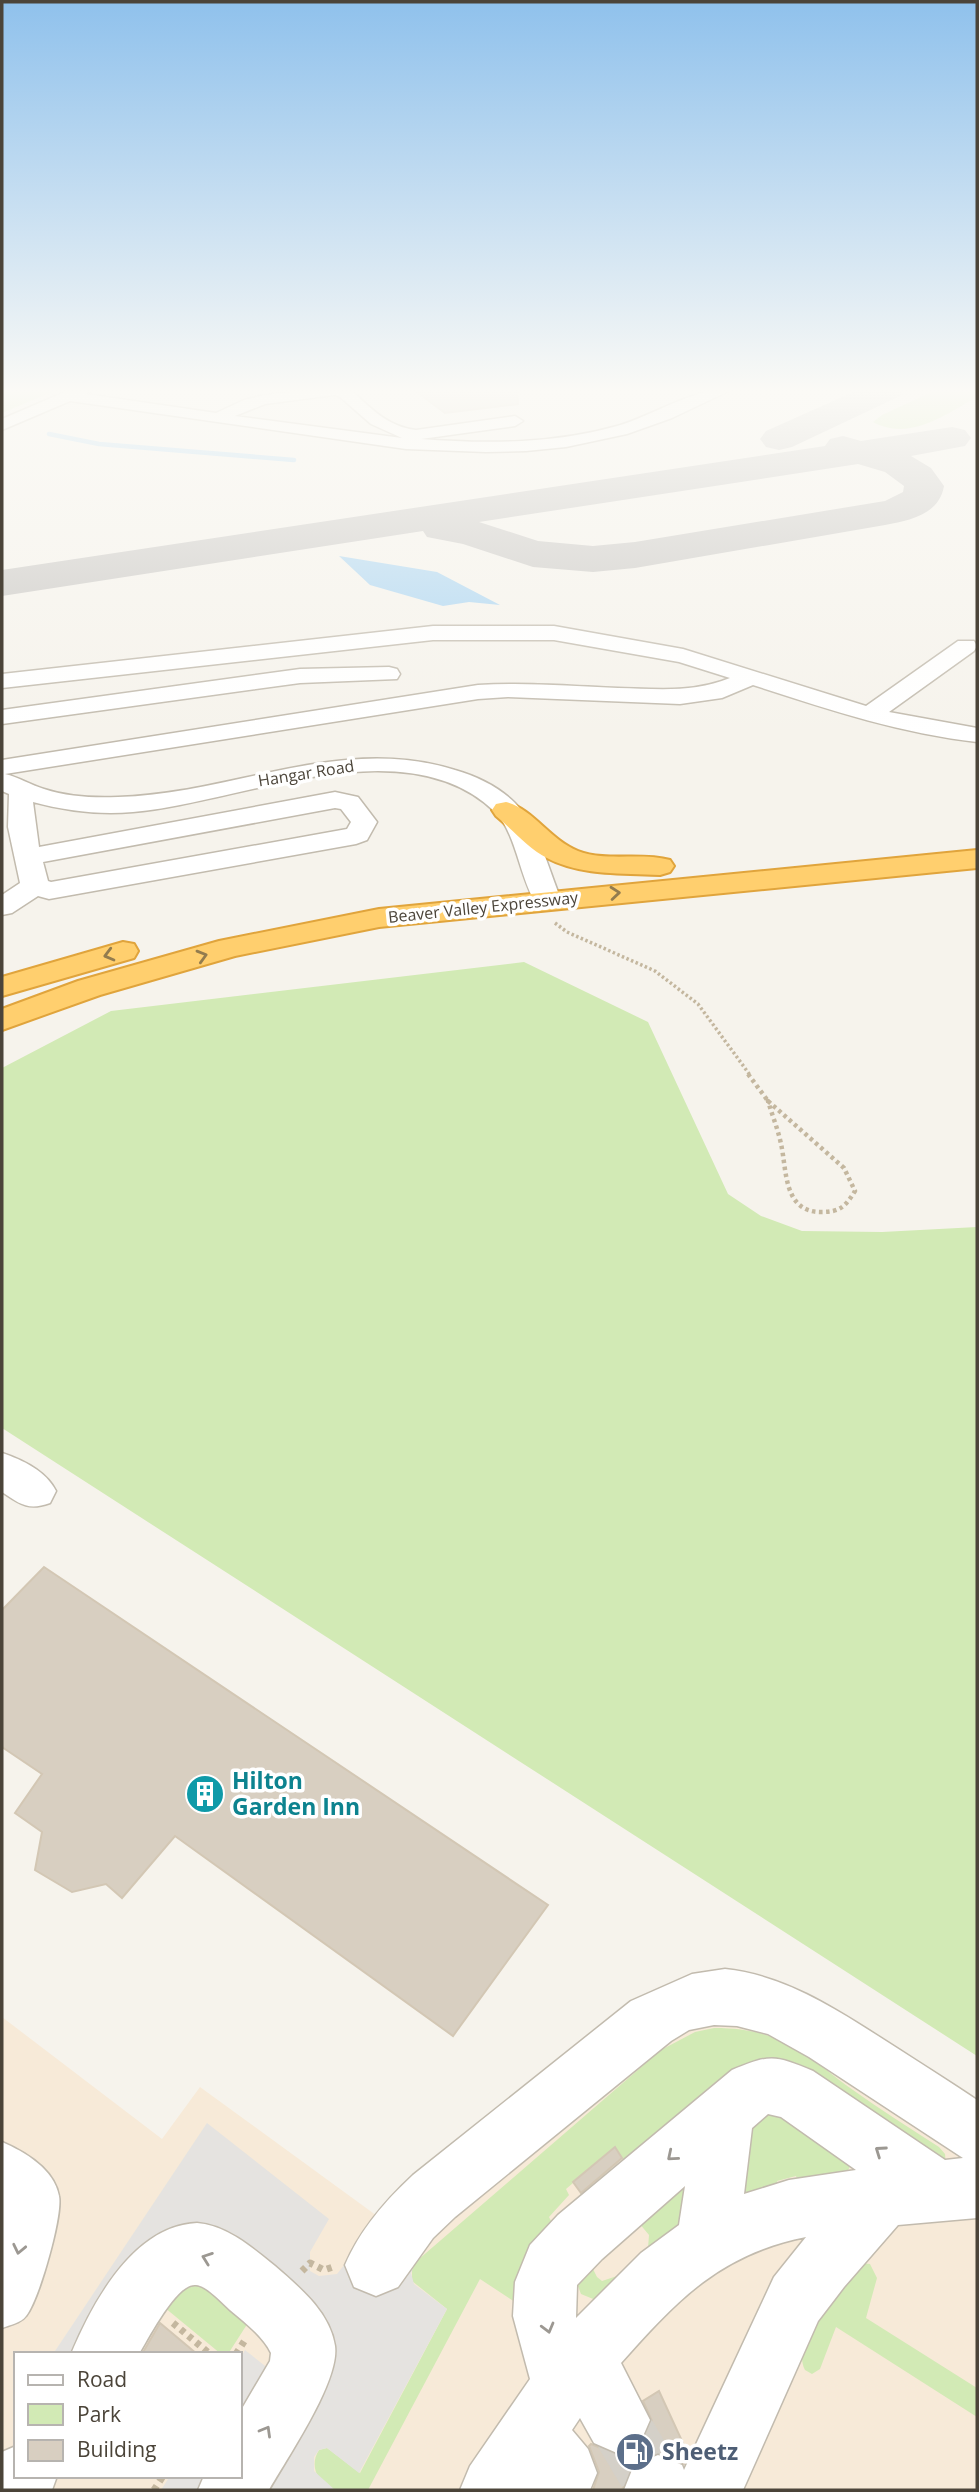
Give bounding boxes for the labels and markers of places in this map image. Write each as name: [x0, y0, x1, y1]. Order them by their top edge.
place label: Hilton Garden Inn: [232, 1764, 360, 1822]
building icon: Hilton Garden Inn: [184, 1773, 226, 1815]
fuel station icon: Sheetz: [614, 2431, 656, 2473]
place label: Sheetz: [662, 2435, 738, 2467]

